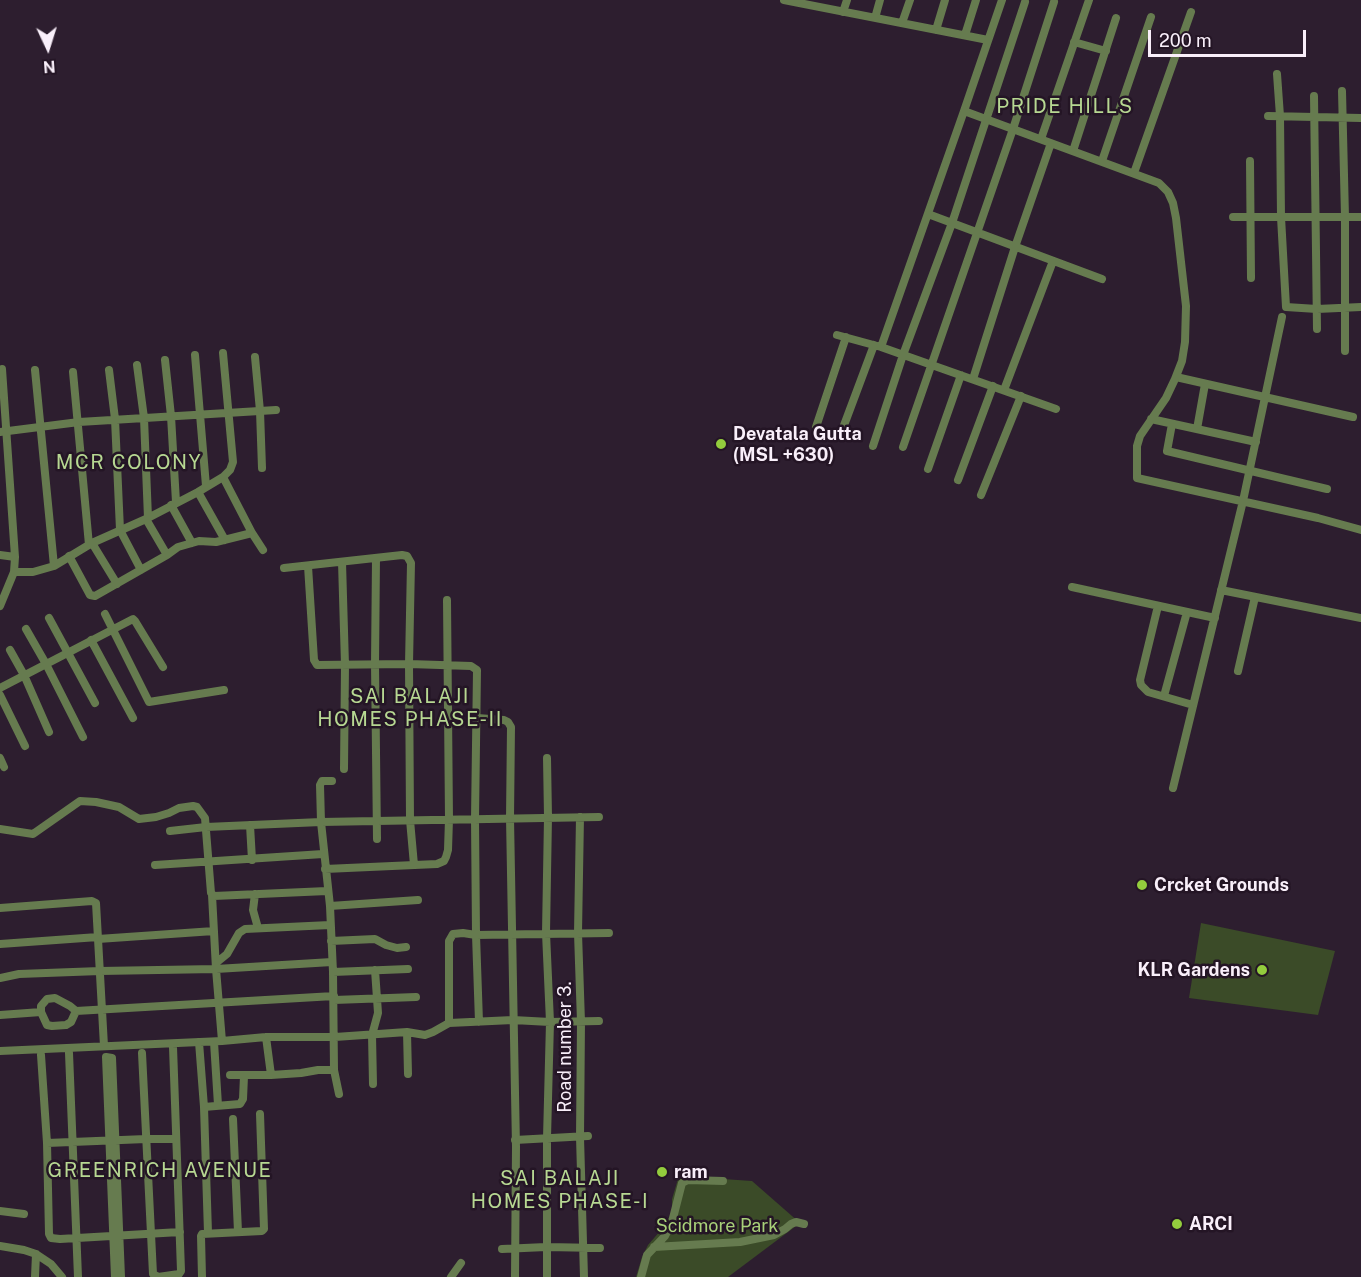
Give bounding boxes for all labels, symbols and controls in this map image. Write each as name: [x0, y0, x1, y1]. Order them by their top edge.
north arrow: [18, 18, 78, 78]
scale bar: [1151, 18, 1308, 56]
text: 200 m: [1159, 30, 1212, 51]
text: N: [42, 57, 56, 76]
district label: PRIDE HILLS: [996, 95, 1134, 119]
place label: Devatala Gutta (MSL +630): [733, 423, 862, 466]
marker: Devatala Gutta (MSL +630): [714, 437, 728, 451]
district label: MCR COLONY: [56, 451, 202, 475]
district label: SAI BALAJI HOMES PHASE-II: [317, 685, 503, 732]
place label: Crcket Grounds: [1154, 874, 1289, 896]
marker: Crcket Grounds: [1135, 878, 1149, 892]
place label: KLR Gardens: [1137, 959, 1250, 981]
marker: KLR Gardens: [1255, 963, 1269, 977]
street label: Road number 3.: [554, 981, 576, 1113]
district label: GREENRICH AVENUE: [48, 1159, 272, 1183]
place label: ram: [674, 1161, 708, 1183]
marker: ram: [655, 1165, 669, 1179]
district label: SAI BALAJI HOMES PHASE-I: [471, 1167, 649, 1214]
place label: ARCI: [1189, 1213, 1233, 1235]
park label: Scidmore Park: [656, 1215, 778, 1237]
marker: ARCI: [1170, 1217, 1184, 1231]

